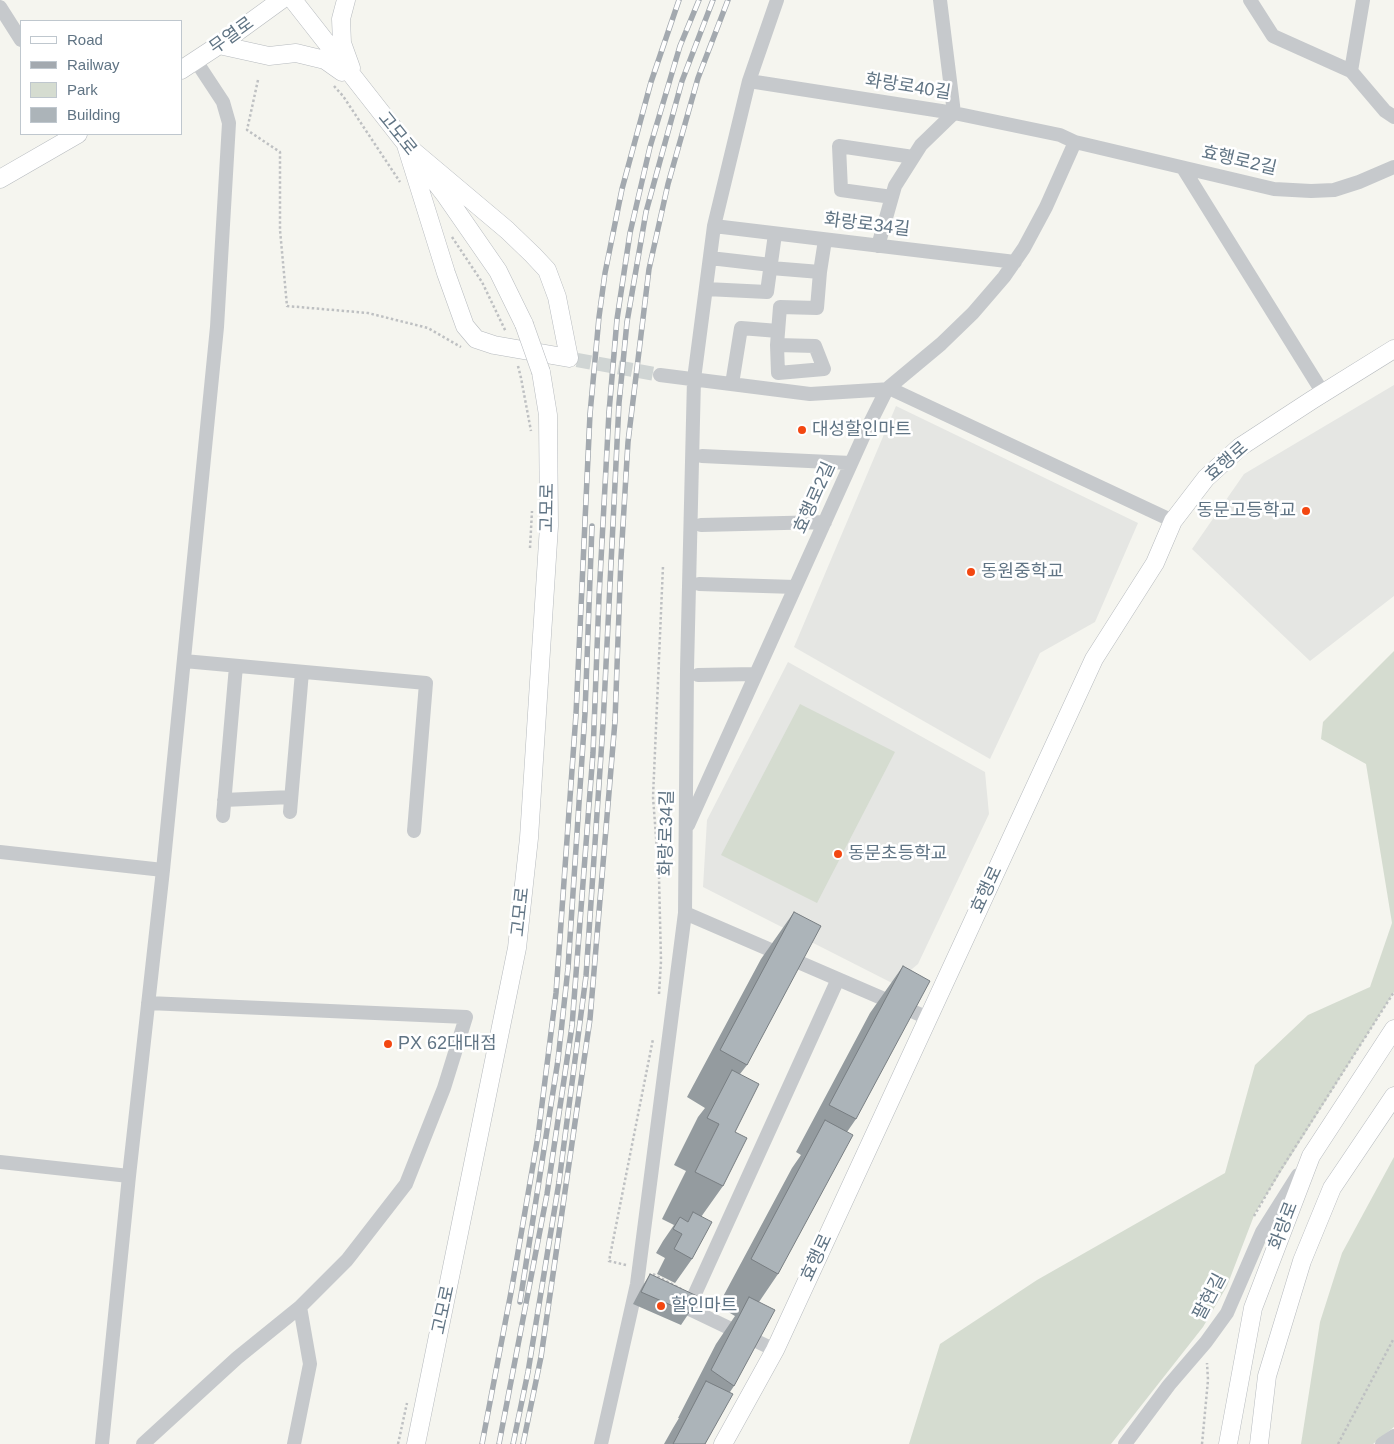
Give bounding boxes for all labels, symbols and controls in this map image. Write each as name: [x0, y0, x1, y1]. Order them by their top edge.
street label: 무열로: [206, 13, 258, 59]
legend: [20, 20, 182, 135]
text: Road: [67, 31, 103, 48]
text: Railway: [67, 56, 120, 73]
street label: 화랑로40길: [864, 70, 952, 104]
text: Park: [67, 81, 98, 98]
text: Building: [67, 106, 120, 123]
street label: 고모로: [373, 108, 421, 160]
street label: 효행로2길: [1199, 142, 1279, 180]
street label: 화랑로34길: [823, 209, 911, 241]
place label: 대성할인마트: [812, 419, 911, 441]
marker: 대성할인마트: [796, 424, 808, 436]
street label: 효행로: [1201, 438, 1253, 486]
street label: 효행로2길: [790, 459, 840, 537]
street label: 고모로: [537, 483, 559, 533]
place label: 동문고등학교: [1197, 500, 1296, 522]
marker: 동문고등학교: [1300, 505, 1312, 517]
place label: 동원중학교: [981, 561, 1064, 583]
marker: 동원중학교: [965, 566, 977, 578]
street label: 화랑로34길: [655, 790, 679, 876]
place label: 동문초등학교: [848, 843, 947, 865]
marker: 동문초등학교: [832, 848, 844, 860]
street label: 효행로: [967, 863, 1007, 917]
street label: 고모로: [508, 886, 534, 938]
place label: PX 62대대점: [398, 1033, 497, 1055]
marker: PX 62대대점: [382, 1038, 394, 1050]
street label: 화랑로: [1265, 1199, 1303, 1253]
street label: 효행로: [797, 1231, 837, 1285]
street label: 팔현길: [1189, 1270, 1231, 1324]
street label: 고모로: [428, 1283, 460, 1337]
place label: 할인마트: [671, 1295, 737, 1317]
marker: 할인마트: [655, 1300, 667, 1312]

